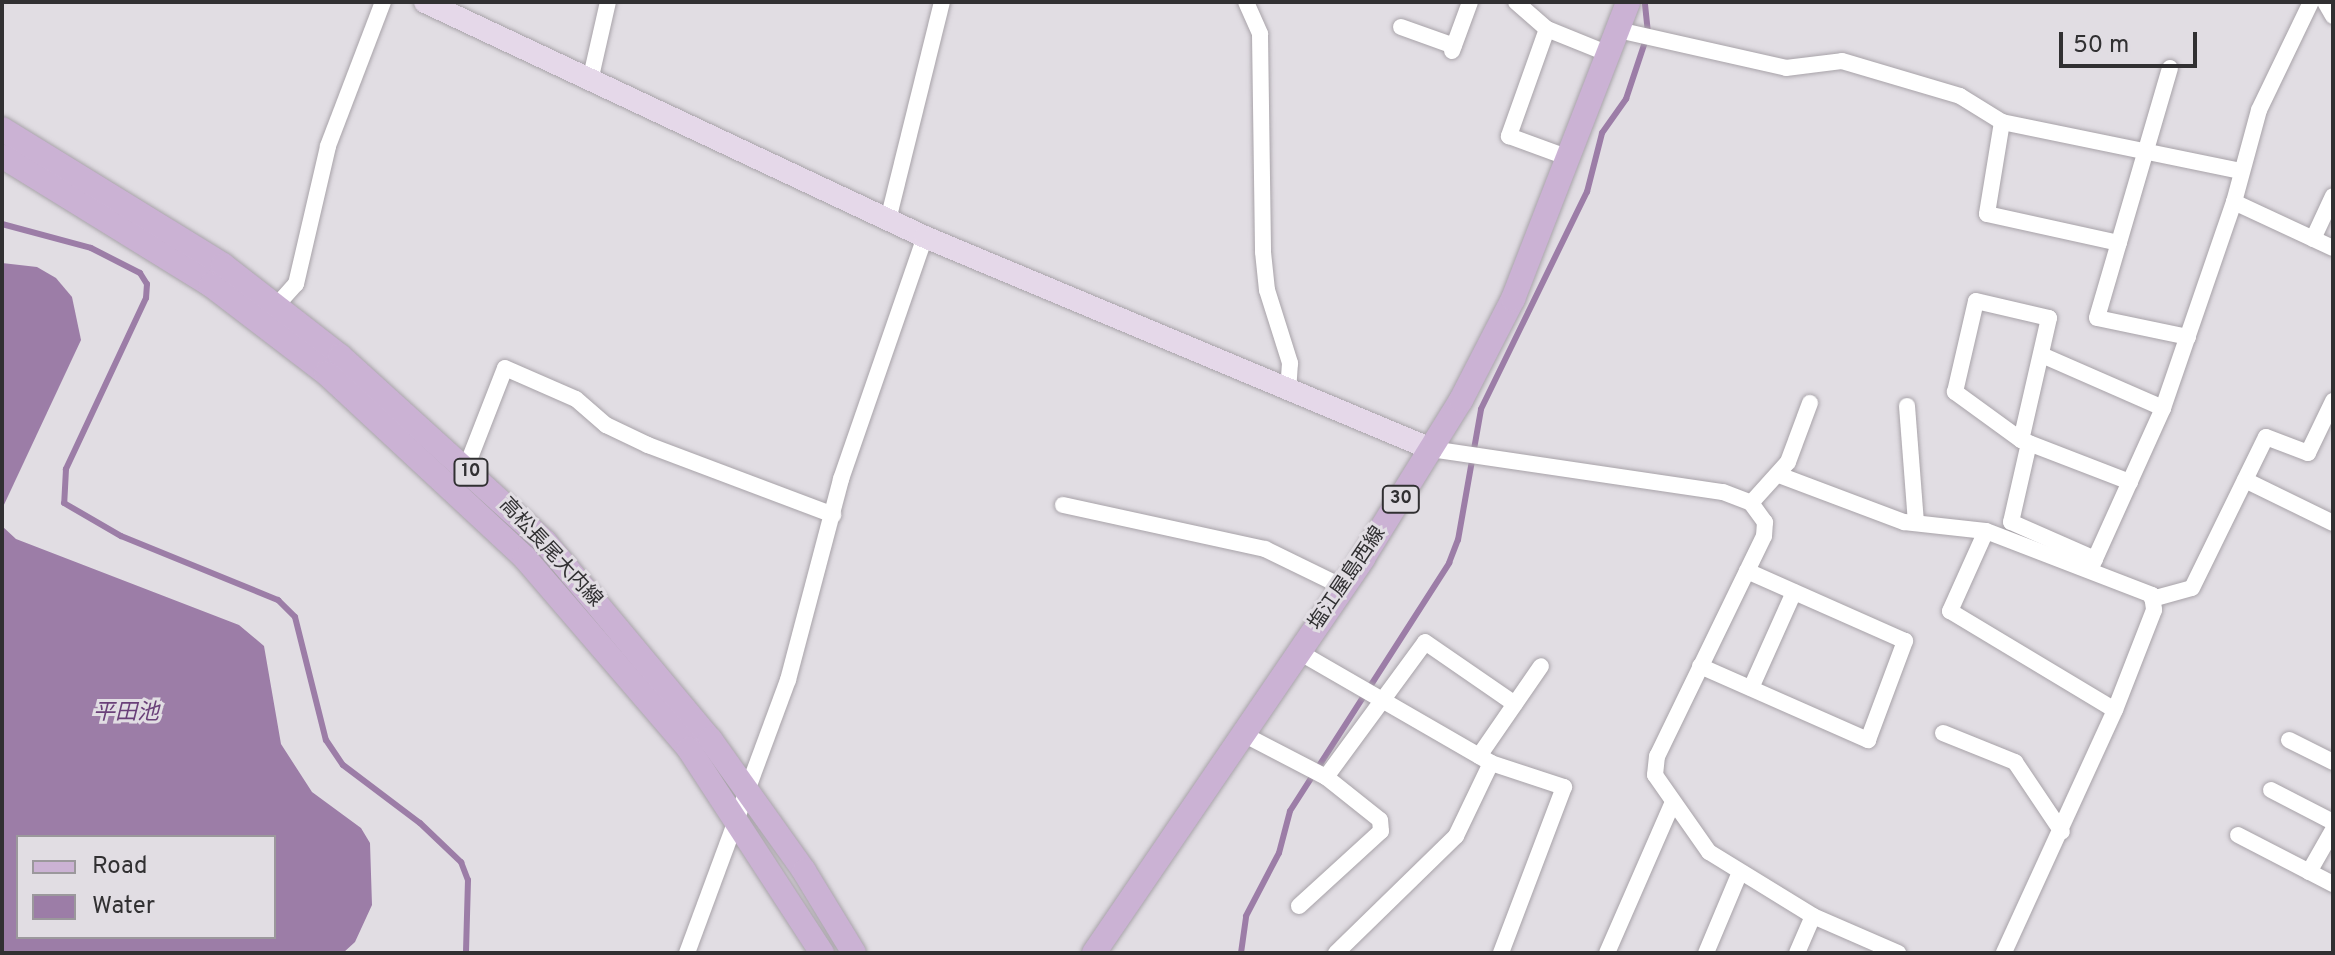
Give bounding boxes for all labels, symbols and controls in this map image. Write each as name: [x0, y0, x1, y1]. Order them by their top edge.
scale bar: [2063, 16, 2201, 66]
text: 50 m: [2073, 31, 2129, 61]
road number: 10: [453, 458, 489, 486]
road number: 30: [1381, 485, 1421, 513]
street label: 高松長尾大内線: [493, 494, 607, 612]
street label: 塩江屋島西線: [1305, 523, 1391, 635]
water label: 平田池: [93, 701, 159, 727]
legend: [16, 835, 276, 939]
text: Road: [92, 852, 148, 882]
text: Water: [92, 892, 155, 922]

